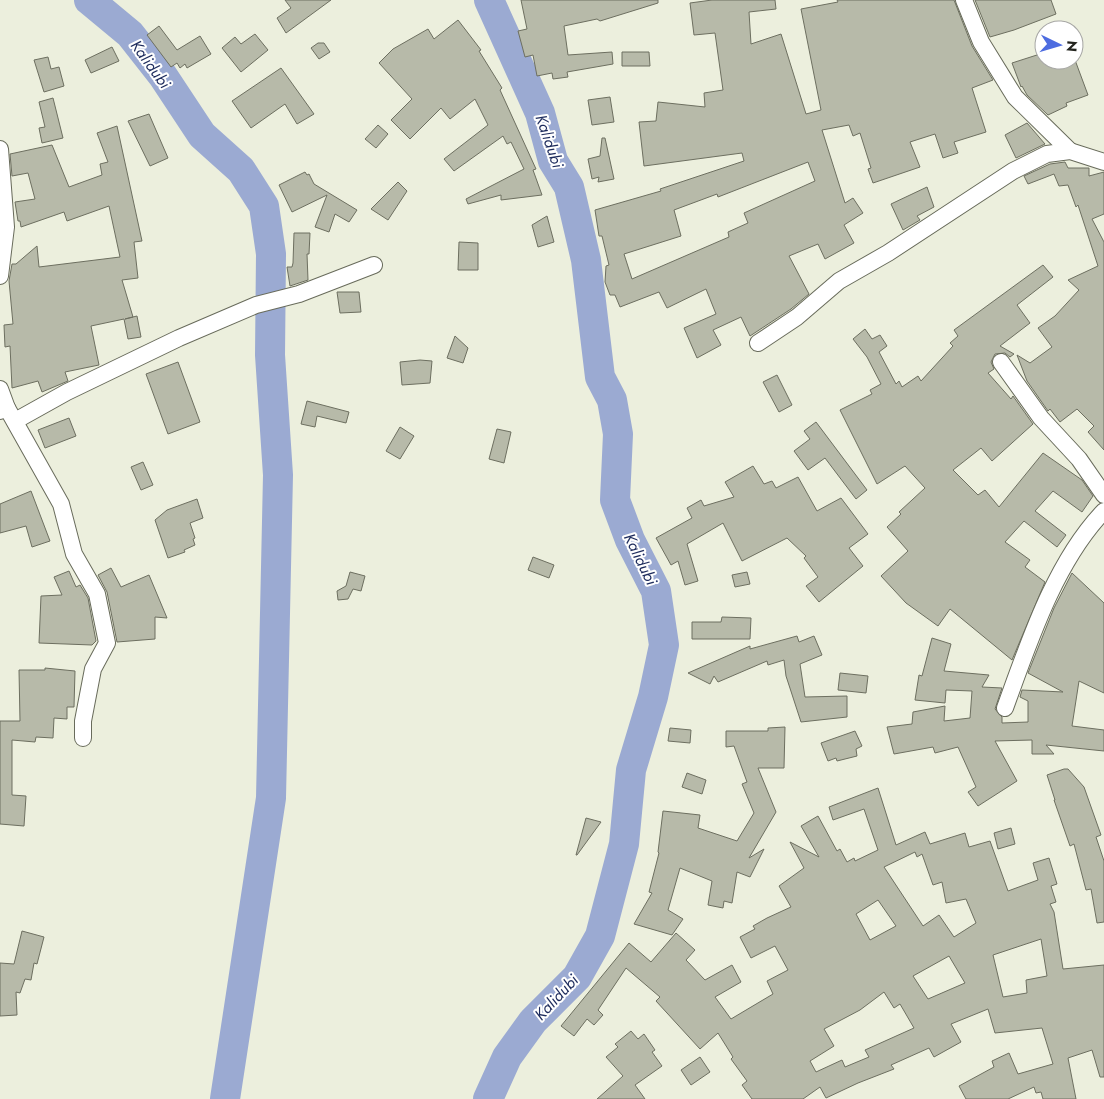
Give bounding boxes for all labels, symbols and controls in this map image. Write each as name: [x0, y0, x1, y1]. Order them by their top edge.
north arrow: [1034, 20, 1084, 70]
water label: Kalidubi: [125, 35, 177, 94]
text: N: [1062, 40, 1082, 53]
water label: Kalidubi: [530, 111, 570, 172]
water label: Kalidubi: [618, 529, 663, 590]
water label: Kalidubi: [529, 969, 584, 1025]

